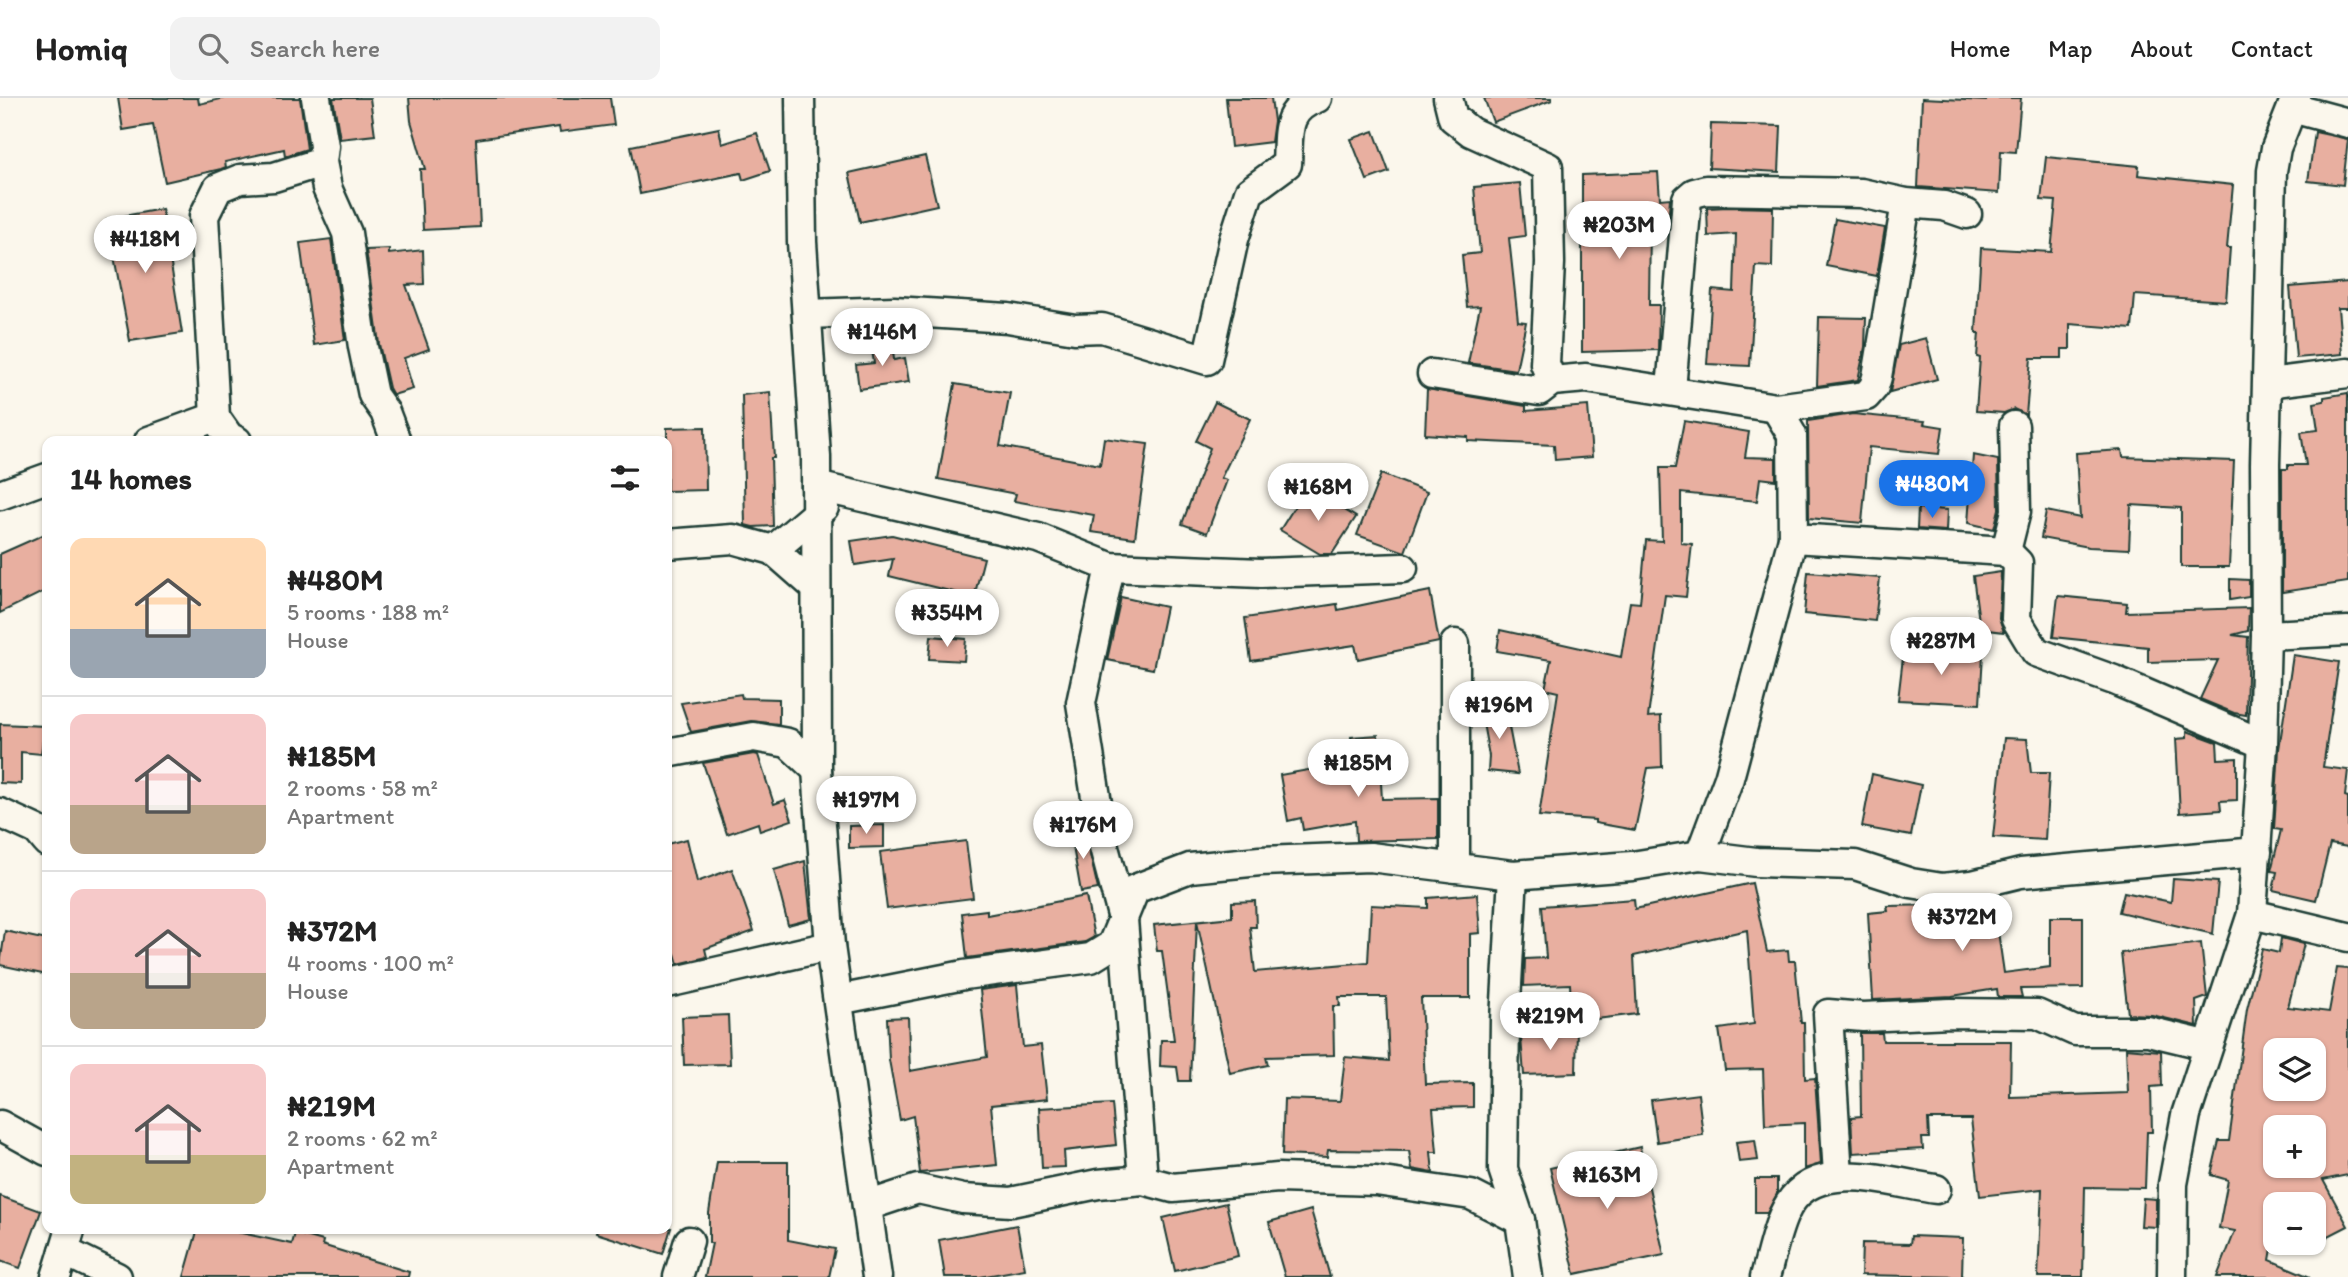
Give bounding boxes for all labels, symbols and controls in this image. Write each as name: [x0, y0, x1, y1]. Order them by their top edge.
search box: [170, 17, 660, 80]
text: Homiq: [35, 29, 128, 68]
icon: search: [194, 29, 232, 67]
text: Search here: [250, 32, 380, 64]
text: Home: [1950, 34, 2010, 63]
text: Map: [2048, 34, 2092, 63]
text: About: [2130, 34, 2193, 63]
text: Contact: [2231, 34, 2313, 63]
pin: ₦203M: [1570, 202, 1668, 261]
text: ₦203M: [1583, 210, 1655, 238]
pin: ₦418M: [96, 216, 194, 275]
text: ₦418M: [110, 224, 180, 252]
pin: ₦146M: [833, 308, 931, 368]
text: ₦146M: [847, 317, 917, 345]
icon: filters: [606, 459, 644, 497]
text: 14 homes: [70, 460, 192, 497]
pin: ₦480M: [1883, 460, 1981, 520]
pin: ₦168M: [1269, 464, 1367, 523]
text: ₦480M: [1895, 469, 1969, 497]
text: ₦168M: [1284, 472, 1352, 500]
text: ₦480M: [287, 561, 384, 598]
icon: home: [126, 566, 210, 650]
pin: ₦354M: [898, 589, 996, 649]
text: 5 rooms · 188 m²: [287, 598, 449, 626]
text: ₦354M: [911, 598, 983, 626]
pin: ₦287M: [1892, 618, 1990, 677]
text: House: [287, 626, 349, 654]
text: ₦287M: [1906, 626, 1976, 654]
pin: ₦196M: [1450, 682, 1548, 741]
text: ₦196M: [1465, 690, 1533, 718]
text: ₦185M: [287, 737, 377, 774]
pin: ₦185M: [1309, 740, 1407, 799]
icon: home: [126, 742, 210, 826]
text: ₦185M: [1324, 748, 1392, 776]
text: 2 rooms · 58 m²: [287, 774, 438, 802]
pin: ₦197M: [817, 776, 915, 836]
text: ₦197M: [832, 785, 900, 813]
text: Apartment: [287, 802, 394, 830]
pin: ₦176M: [1034, 802, 1132, 861]
text: ₦176M: [1049, 810, 1117, 838]
pin: ₦372M: [1913, 894, 2011, 953]
text: ₦372M: [1927, 902, 1997, 930]
text: ₦372M: [287, 912, 378, 949]
icon: home: [126, 917, 210, 1001]
text: 4 rooms · 100 m²: [287, 949, 454, 977]
text: House: [287, 977, 349, 1005]
pin: ₦219M: [1501, 992, 1599, 1052]
text: ₦219M: [1516, 1001, 1584, 1029]
map controls: [2263, 1038, 2326, 1255]
button: layers: [2263, 1038, 2326, 1101]
text: ₦219M: [287, 1087, 376, 1124]
icon: home: [126, 1092, 210, 1176]
button: +: [2263, 1115, 2326, 1178]
text: 2 rooms · 62 m²: [287, 1124, 438, 1152]
text: Apartment: [287, 1152, 394, 1180]
pin: ₦163M: [1558, 1152, 1656, 1211]
text: ₦163M: [1573, 1160, 1641, 1188]
button: −: [2263, 1192, 2326, 1255]

